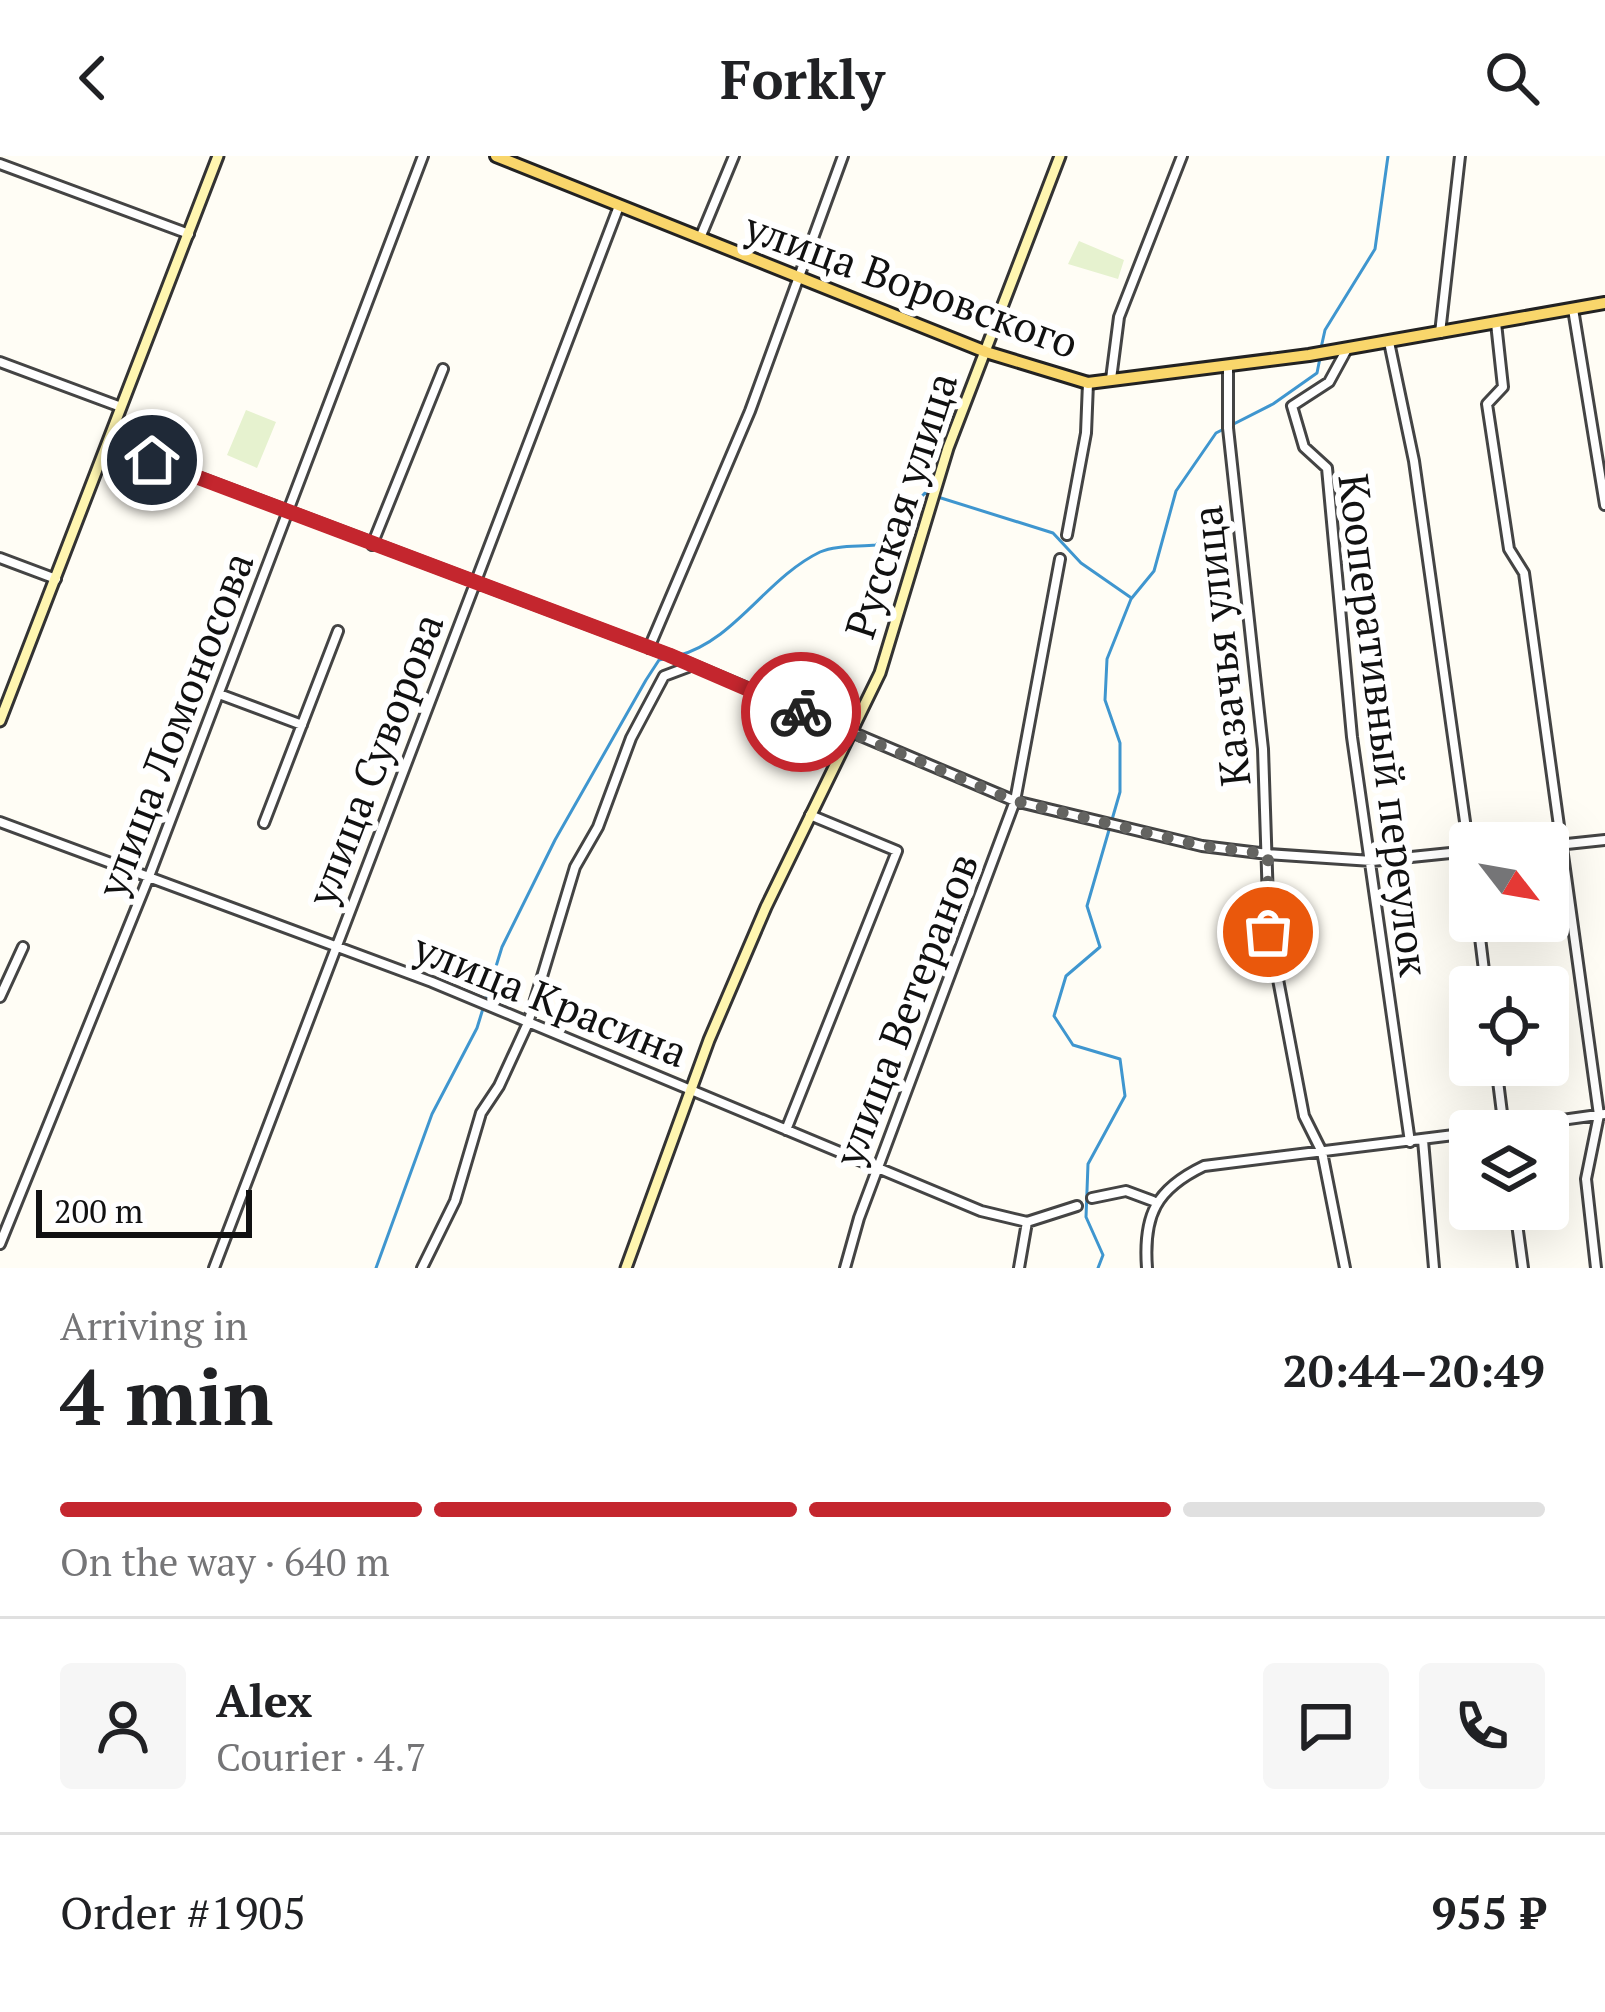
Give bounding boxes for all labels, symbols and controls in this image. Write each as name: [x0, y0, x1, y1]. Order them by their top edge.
text: Forkly: [720, 43, 885, 114]
icon: back: [60, 45, 126, 111]
icon: search: [1479, 45, 1545, 111]
street label: улица Воровского: [737, 197, 1086, 370]
street label: Русская улица: [831, 365, 969, 645]
pin: [101, 409, 203, 511]
icon: home: [119, 427, 185, 493]
street label: Кооперативный переулок: [1326, 471, 1444, 980]
street label: Казачья улица: [1177, 503, 1263, 789]
street label: улица Ломоносова: [82, 544, 266, 905]
street label: улица Суворова: [292, 605, 455, 914]
courier: [741, 652, 861, 772]
icon: bike: [768, 679, 834, 745]
north arrow: [1449, 822, 1569, 942]
map controls: [1449, 822, 1569, 1230]
street label: улица Ветеранов: [819, 844, 990, 1174]
pin: [1217, 881, 1319, 983]
icon: bag: [1235, 899, 1301, 965]
street label: улица Красина: [405, 918, 696, 1079]
button: locate: [1449, 966, 1569, 1086]
button: layers: [1449, 1110, 1569, 1230]
scale bar: [36, 1184, 252, 1237]
text: 200 m: [54, 1189, 143, 1232]
text: Arriving in: [60, 1299, 248, 1351]
text: 20:44–20:49: [1283, 1340, 1545, 1400]
text: 4 min: [60, 1344, 273, 1447]
text: On the way · 640 m: [60, 1535, 390, 1587]
button: person: [60, 1663, 186, 1789]
button: chat: [1263, 1663, 1389, 1789]
button: phone: [1419, 1663, 1545, 1789]
text: Alex: [216, 1670, 312, 1730]
text: Courier · 4.7: [216, 1730, 426, 1782]
text: Order #1905: [60, 1882, 306, 1942]
text: 955 ₽: [1431, 1882, 1545, 1942]

